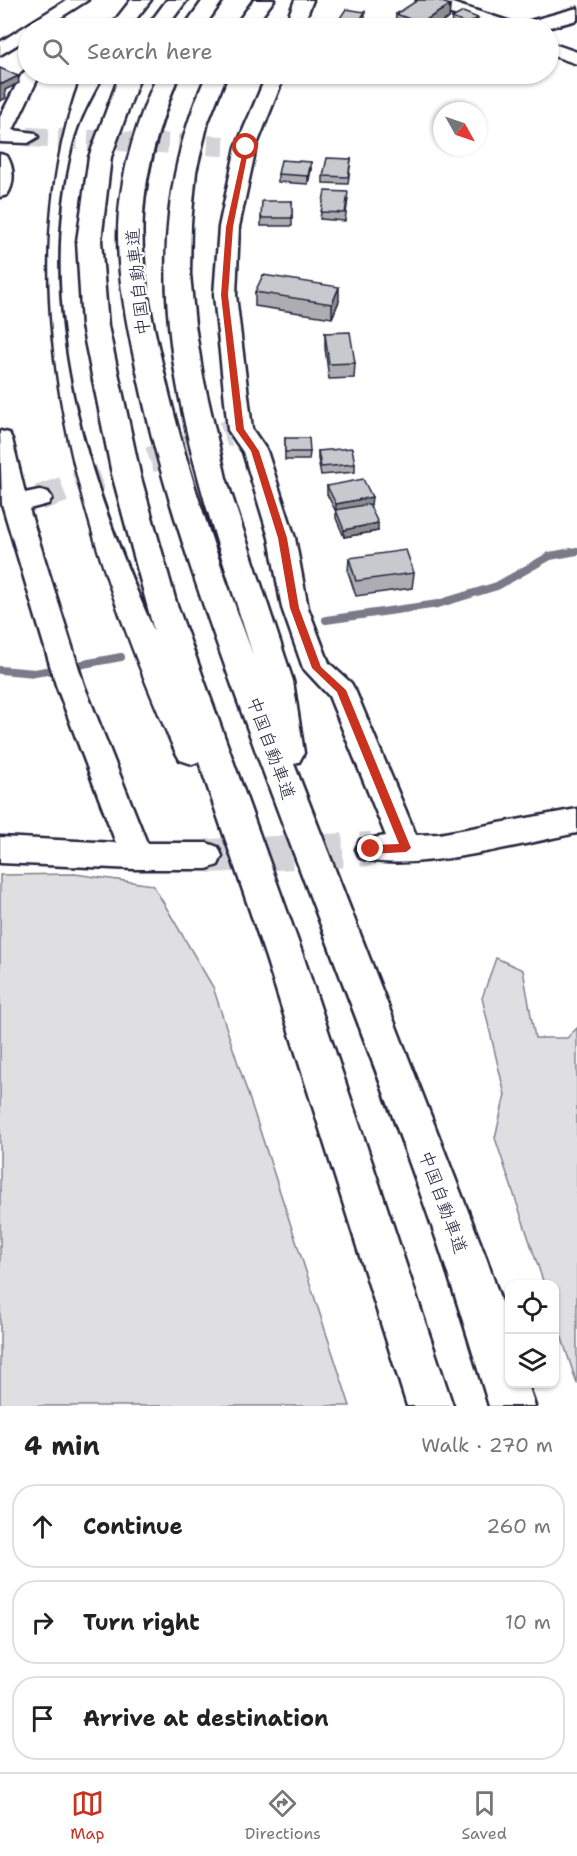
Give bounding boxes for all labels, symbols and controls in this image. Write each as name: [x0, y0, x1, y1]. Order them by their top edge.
search box: [18, 18, 559, 84]
icon: search: [39, 35, 72, 68]
text: Search here: [87, 37, 213, 66]
north arrow: [433, 102, 487, 156]
route start: [232, 133, 258, 159]
street label: 中国自動車道: [120, 227, 156, 337]
street label: 中国自動車道: [241, 693, 301, 803]
route end: [357, 835, 383, 861]
street label: 中国自動車道: [413, 1147, 473, 1257]
map controls: [505, 1280, 559, 1388]
button: locate: [505, 1280, 559, 1334]
button: layers: [505, 1334, 559, 1388]
text: 4 min: [24, 1428, 100, 1463]
text: Walk · 270 m: [421, 1432, 553, 1458]
icon: ahead: [26, 1510, 59, 1543]
text: Continue: [83, 1512, 183, 1541]
text: 260 m: [486, 1513, 551, 1539]
icon: right: [26, 1606, 59, 1639]
text: Turn right: [83, 1608, 200, 1637]
text: 10 m: [505, 1609, 551, 1635]
icon: arrive: [26, 1702, 59, 1735]
text: Arrive at destination: [83, 1704, 329, 1733]
tab: Map: [70, 1787, 104, 1844]
tab: Directions: [245, 1787, 321, 1844]
tab: Saved: [461, 1787, 507, 1844]

